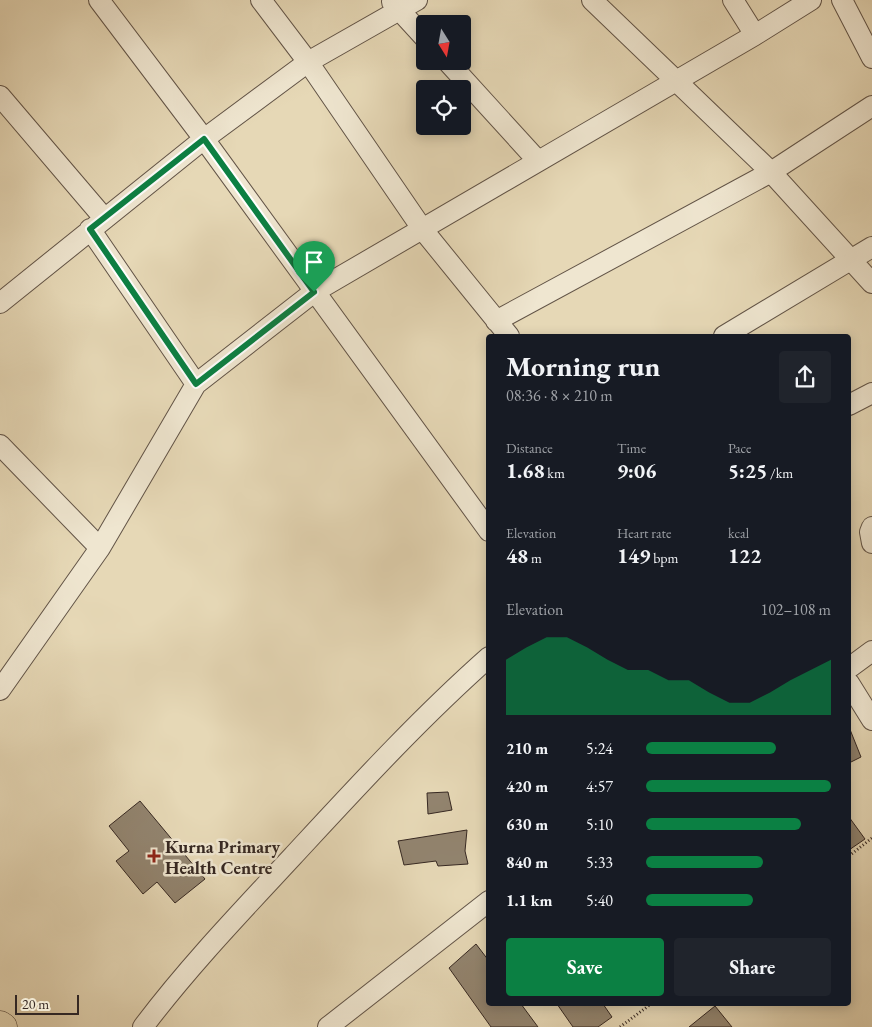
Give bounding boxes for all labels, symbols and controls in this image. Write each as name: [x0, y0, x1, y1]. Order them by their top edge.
north arrow: [416, 15, 471, 70]
map controls: [416, 15, 471, 135]
button: locate: [416, 80, 471, 135]
pin: [293, 241, 335, 292]
icon: arrive: [300, 248, 328, 276]
text: Morning run: [506, 348, 660, 384]
button: share: [779, 351, 831, 403]
text: 08:36 · 8 × 210 m: [506, 385, 613, 406]
text: Distance: [506, 439, 553, 457]
text: Time: [617, 439, 646, 457]
text: Pace: [728, 439, 752, 457]
text: 1.68: [506, 457, 545, 484]
text: 9:06: [617, 457, 656, 484]
text: 5:25: [728, 457, 767, 484]
text: km: [545, 464, 565, 482]
text: /km: [767, 464, 793, 482]
text: Elevation: [506, 524, 556, 542]
text: Heart rate: [617, 524, 671, 542]
text: kcal: [728, 524, 749, 542]
text: 48: [506, 542, 528, 569]
text: 149: [617, 542, 650, 569]
text: 122: [728, 542, 761, 569]
text: m: [528, 549, 542, 567]
text: bpm: [650, 549, 679, 567]
text: Elevation: [506, 599, 564, 620]
text: 102–108 m: [760, 599, 831, 620]
text: 210 m: [506, 738, 548, 759]
text: 5:24: [586, 738, 613, 759]
text: 420 m: [506, 776, 548, 797]
text: 4:57: [586, 776, 613, 797]
text: 630 m: [506, 814, 548, 835]
text: 5:10: [586, 814, 613, 835]
place label: Kurna Primary Health Centre: [165, 835, 281, 879]
marker: Kurna Primary Health Centre: [147, 849, 161, 863]
text: 840 m: [506, 852, 548, 873]
text: 5:33: [586, 852, 613, 873]
text: 1.1 km: [506, 890, 552, 911]
text: 5:40: [586, 890, 613, 911]
button: Save: [506, 938, 664, 996]
button: Share: [674, 938, 831, 996]
scale bar: [15, 992, 79, 1015]
text: 20 m: [22, 995, 49, 1013]

